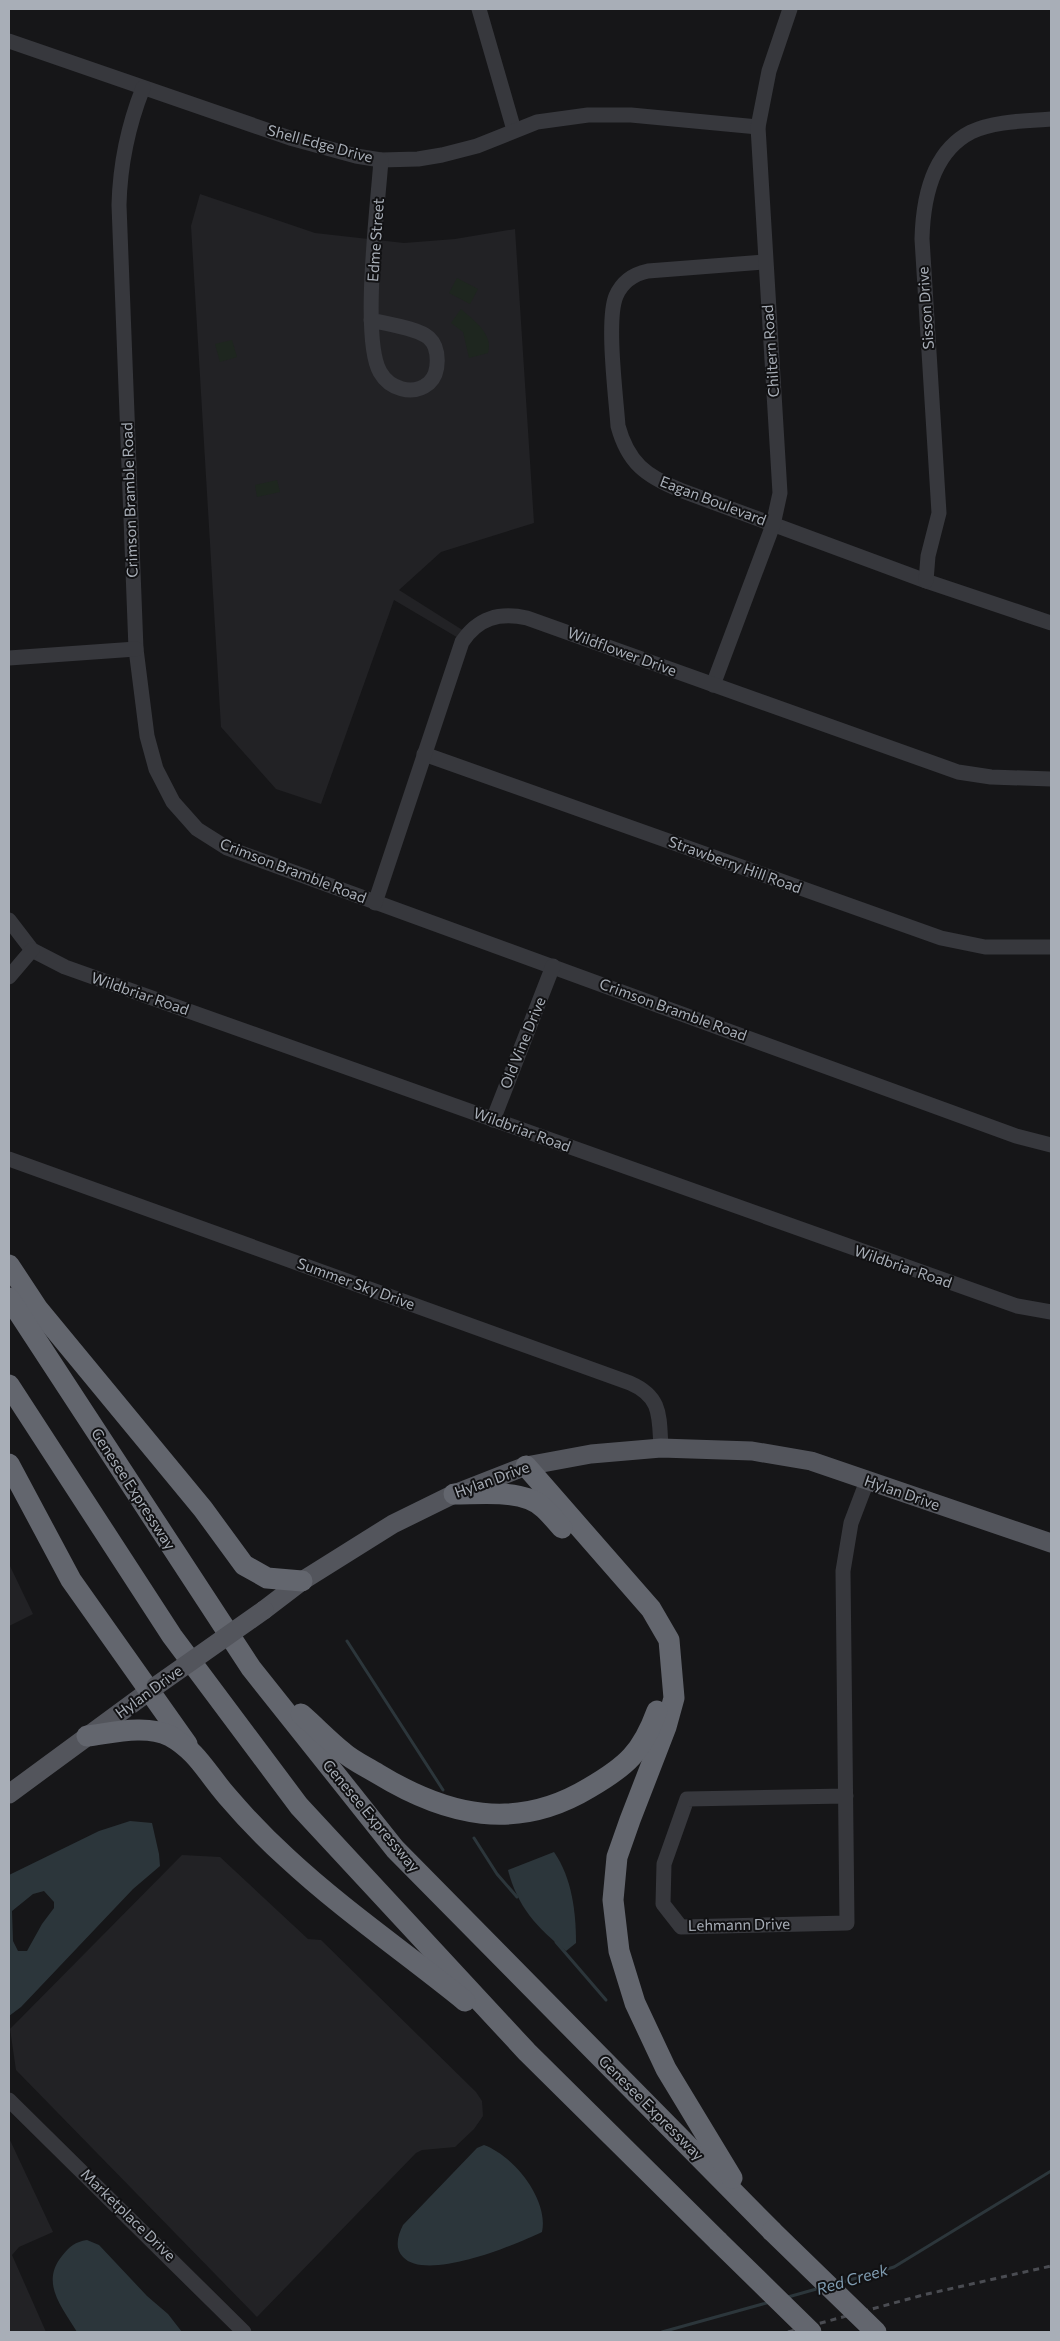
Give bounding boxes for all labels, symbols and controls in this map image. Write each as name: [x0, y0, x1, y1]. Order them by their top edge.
street label: Shell Edge Drive: [266, 120, 375, 166]
street label: Edme Street: [363, 197, 387, 282]
street label: Sisson Drive: [913, 266, 937, 350]
street label: Chiltern Road: [758, 304, 782, 398]
street label: Crimson Bramble Road: [117, 422, 141, 578]
street label: Eagan Boulevard: [658, 472, 769, 529]
street label: Wildflower Drive: [565, 623, 679, 679]
street label: Strawberry Hill Road: [666, 832, 804, 897]
street label: Crimson Bramble Road: [218, 834, 369, 906]
street label: Wildbriar Road: [89, 968, 192, 1018]
street label: Crimson Bramble Road: [597, 974, 749, 1044]
street label: Old Vine Drive: [495, 994, 549, 1091]
street label: Wildbriar Road: [471, 1103, 573, 1155]
street label: Wildbriar Road: [852, 1241, 955, 1291]
street label: Summer Sky Drive: [295, 1253, 418, 1313]
street label: Genesee Expressway: [88, 1424, 180, 1553]
street label: Hylan Drive: [452, 1457, 532, 1501]
street label: Hylan Drive: [862, 1471, 942, 1513]
street label: Hylan Drive: [111, 1661, 185, 1722]
street label: Genesee Expressway: [320, 1756, 424, 1875]
street label: Lehmann Drive: [688, 1914, 790, 1934]
street label: Genesee Expressway: [595, 2051, 708, 2164]
street label: Marketplace Drive: [78, 2164, 180, 2264]
water label: Red Creek: [814, 2259, 890, 2298]

